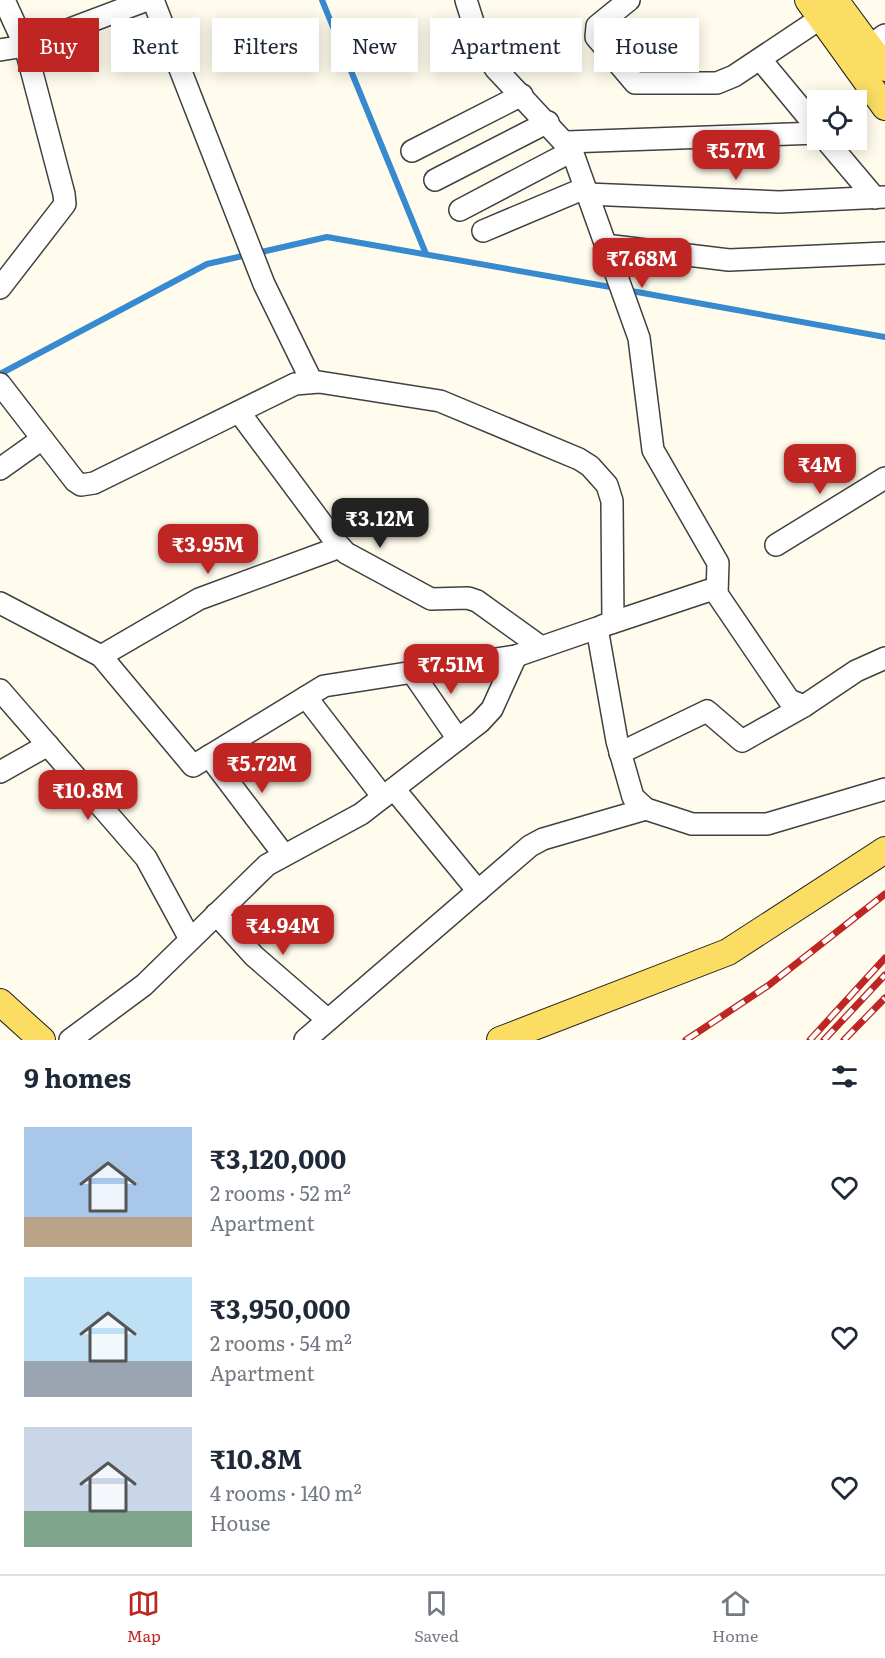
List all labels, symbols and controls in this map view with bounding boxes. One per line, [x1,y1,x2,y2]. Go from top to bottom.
chip: Buy [18,18,99,72]
chip: Rent [111,18,200,72]
chip: Filters [212,18,319,72]
chip: New [331,18,418,72]
chip: Apartment [430,18,582,72]
chip: House [594,18,699,72]
map controls [807,90,867,150]
button: locate [807,90,867,150]
pin: ₹5.7M [694,130,778,181]
text: ₹5.7M [707,134,765,164]
pin: ₹7.68M [593,238,691,289]
text: ₹7.68M [607,242,677,272]
pin: ₹4M [791,444,849,495]
text: ₹4M [798,448,842,478]
pin: ₹3.12M [331,498,429,549]
text: ₹3.12M [346,502,414,532]
pin: ₹3.95M [159,524,257,575]
text: ₹3.95M [172,528,244,558]
pin: ₹7.51M [402,644,500,695]
text: ₹7.51M [418,648,484,678]
pin: ₹5.72M [213,743,311,794]
text: ₹5.72M [227,747,297,777]
pin: ₹10.8M [39,770,137,821]
text: ₹10.8M [53,774,124,804]
pin: ₹4.94M [234,905,332,956]
text: ₹4.94M [246,909,320,939]
text: 9 homes [24,1057,131,1096]
icon: filters [828,1060,861,1093]
text: ₹3,120,000 [210,1138,346,1177]
icon: home [72,1151,144,1223]
icon: heart [828,1171,861,1204]
text: 2 rooms · 52 m² [210,1177,351,1207]
text: Apartment [210,1207,315,1237]
text: ₹3,950,000 [210,1288,350,1327]
icon: home [72,1301,144,1373]
icon: heart [828,1321,861,1354]
text: 2 rooms · 54 m² [210,1327,352,1357]
text: Apartment [210,1357,315,1387]
text: ₹10.8M [210,1438,302,1477]
icon: home [72,1451,144,1523]
icon: heart [828,1471,861,1504]
text: 4 rooms · 140 m² [210,1477,362,1507]
text: House [210,1507,270,1537]
tab: Map [127,1587,161,1647]
tab: Saved [414,1587,459,1647]
tab: Home [712,1587,758,1647]

